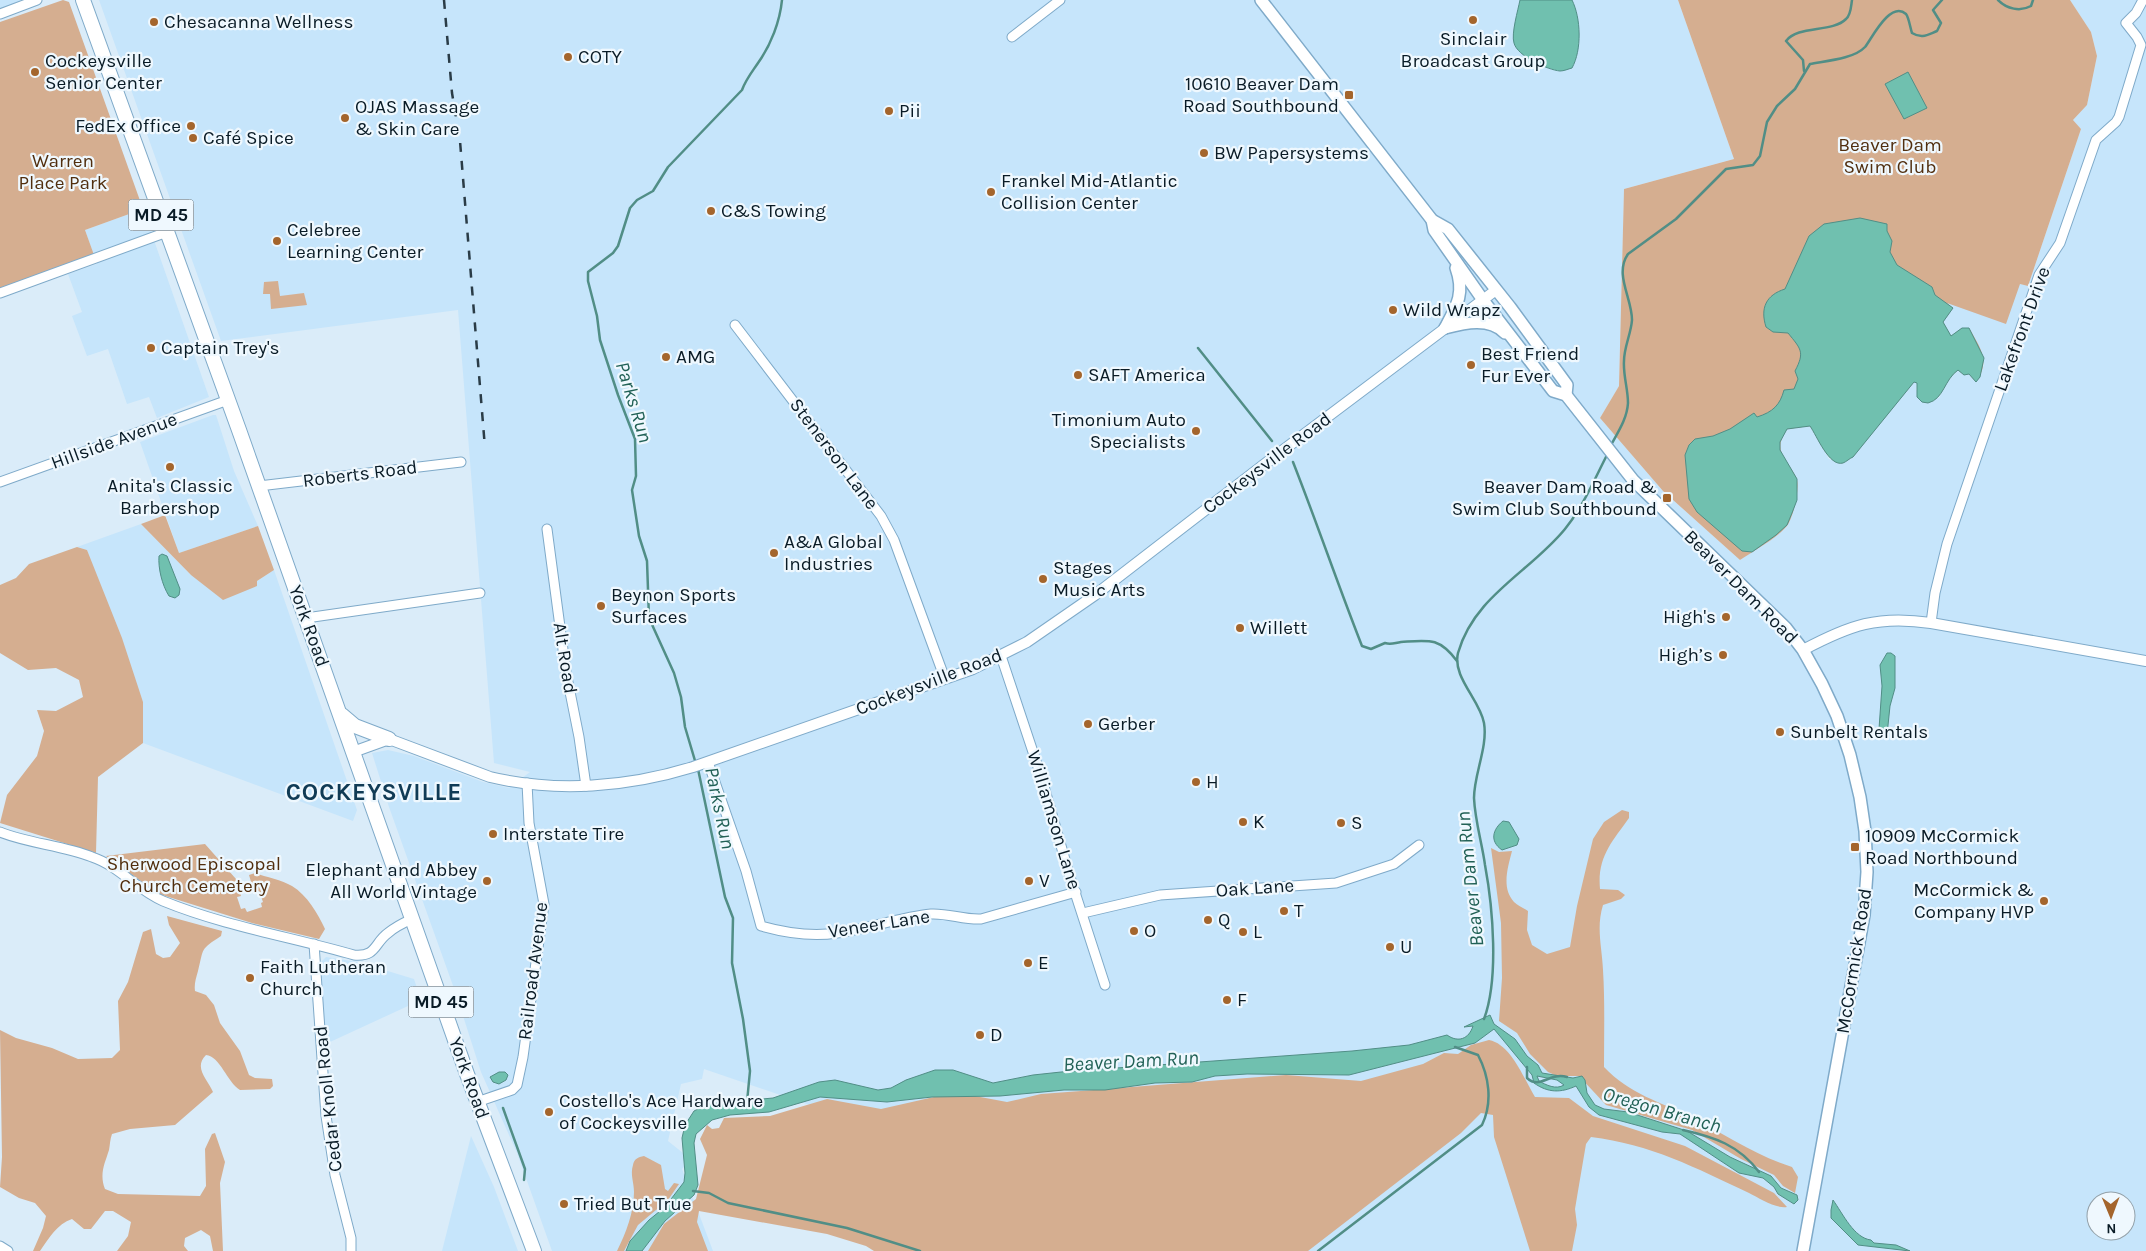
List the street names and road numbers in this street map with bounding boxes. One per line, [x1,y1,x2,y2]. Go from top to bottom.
road number: MD 45 [128,200,194,230]
street label: Lakefront Drive [1989,264,2055,394]
street label: Stenerson Lane [785,394,883,514]
street label: Hillside Avenue [48,408,180,474]
street label: Cockeysville Road [1198,408,1336,518]
street label: Roberts Road [301,456,419,492]
street label: Beaver Dam Road [1680,526,1802,648]
street label: York Road [284,582,334,670]
street label: Alt Road [549,621,581,695]
street label: Cockeysville Road [853,644,1005,720]
street label: Williamson Lane [1022,748,1086,892]
street label: Oak Lane [1215,874,1295,902]
street label: McCormick Road [1832,887,1876,1035]
street label: Railroad Avenue [514,901,552,1041]
street label: Veneer Lane [827,905,931,943]
road number: MD 45 [408,986,474,1018]
street label: Cedar Knoll Road [309,1025,347,1173]
street label: York Road [444,1034,494,1122]

